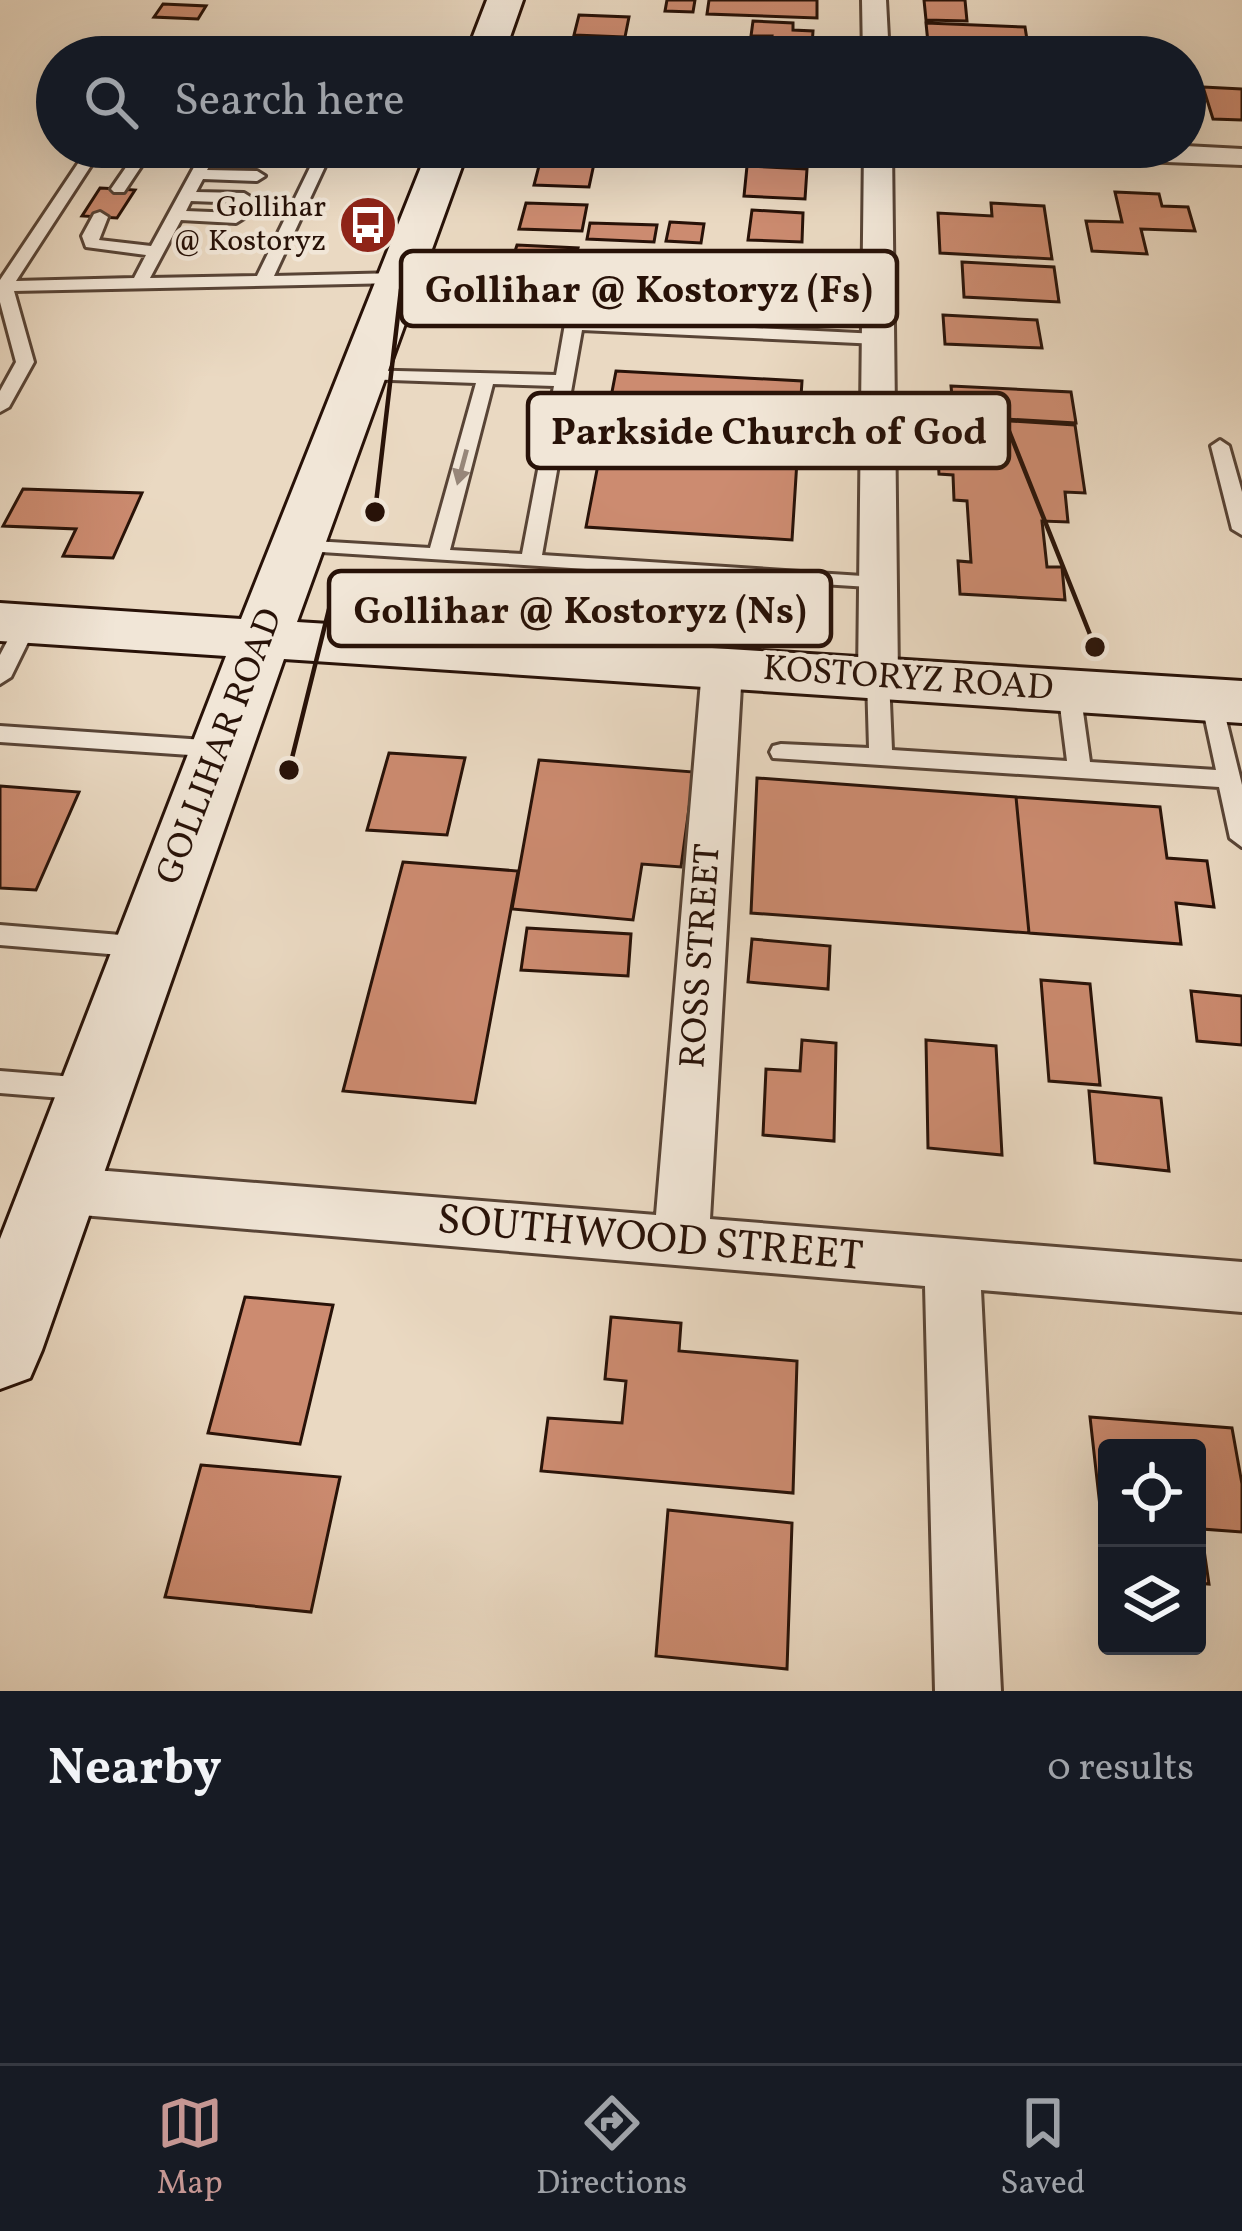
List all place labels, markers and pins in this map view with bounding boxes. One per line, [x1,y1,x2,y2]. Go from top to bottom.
place label: Gollihar @ Kostoryz [172,187,326,263]
bus stop icon: Gollihar @ Kostoryz [337,194,399,256]
callout: Gollihar @ Kostoryz (Fs) [401,251,897,326]
callout: Parkside Church of God [528,393,1009,468]
callout: Gollihar @ Kostoryz (Ns) [329,571,831,646]

